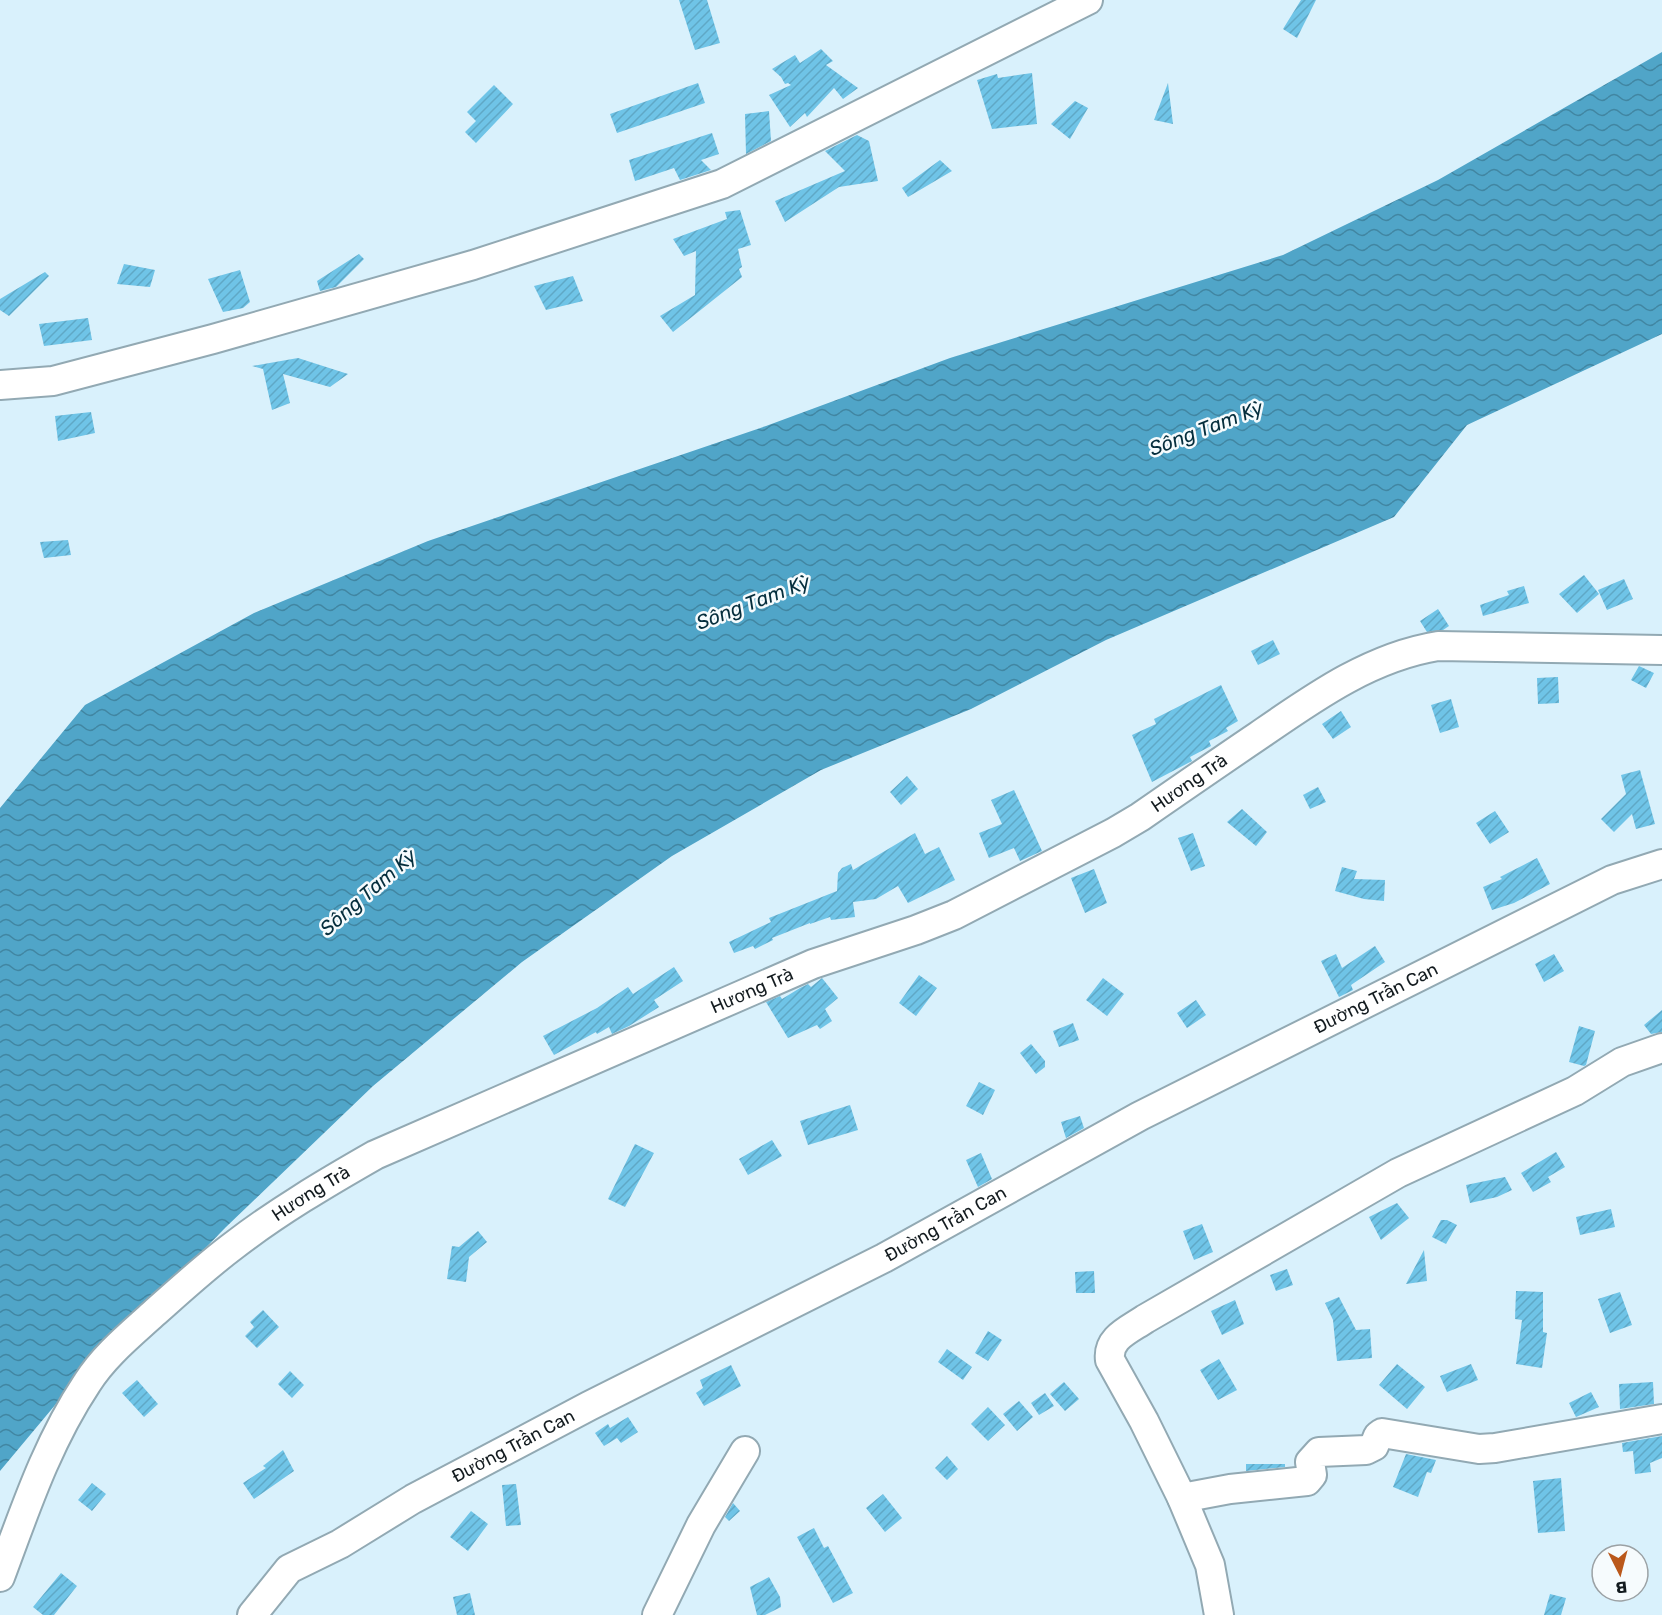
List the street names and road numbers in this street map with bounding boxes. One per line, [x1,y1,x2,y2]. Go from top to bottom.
street label: Hương Trà [1147,749,1232,817]
street label: Đường Trần Can [1310,958,1441,1038]
street label: Hương Trà [707,963,797,1018]
street label: Hương Trà [268,1161,354,1226]
street label: Đường Trần Can [881,1181,1010,1266]
street label: Đường Trần Can [448,1405,578,1487]

